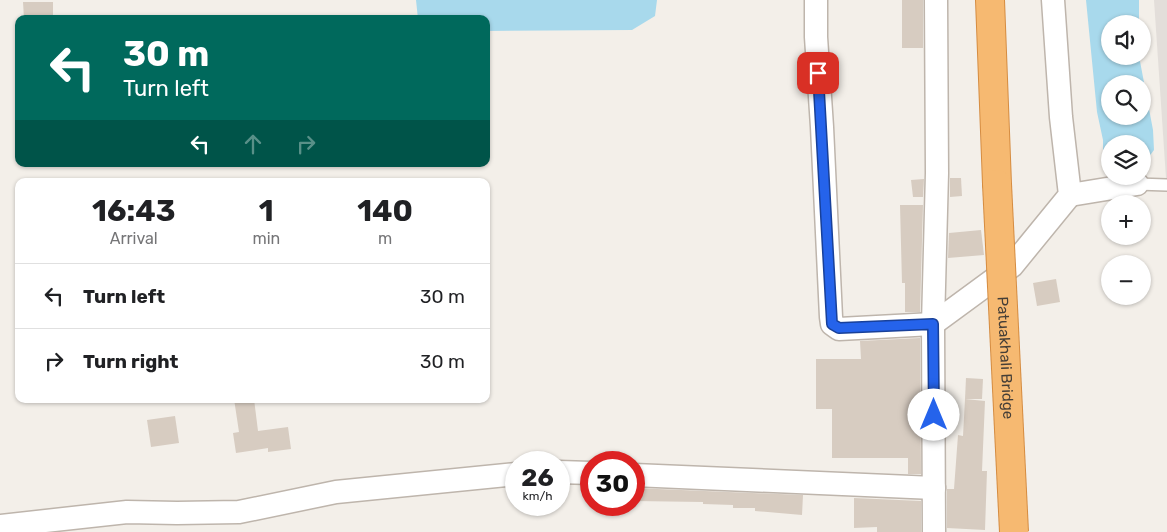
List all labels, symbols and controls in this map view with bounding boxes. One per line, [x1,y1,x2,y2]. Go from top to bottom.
map controls [1101,15,1151,305]
button: sound [1101,15,1151,65]
text: 30 m [123,33,209,75]
icon: left [40,35,105,100]
pin [797,52,839,94]
icon: arrive [804,59,832,87]
text: Turn left [123,75,209,102]
button: search [1101,75,1151,125]
icon: left [186,130,214,158]
icon: ahead [239,130,267,158]
icon: right [292,130,320,158]
button: layers [1101,135,1151,185]
text: 16:43 [92,193,175,229]
text: 1 [259,193,274,229]
text: 140 [357,193,413,229]
button: + [1101,195,1151,245]
text: Arrival [110,229,158,248]
text: min [252,229,280,248]
text: m [378,229,392,248]
button: − [1101,255,1151,305]
icon: left [40,282,68,310]
text: Turn left [83,285,165,308]
text: 30 m [420,285,465,308]
street label: Patuakhali Bridge [994,296,1017,420]
icon: right [40,347,68,375]
text: Turn right [83,350,178,373]
text: 30 m [420,350,465,373]
position arrow [907,388,959,440]
speed limit sign: 30 [580,451,645,516]
text: 26 [521,463,554,492]
text: km/h [523,489,552,503]

